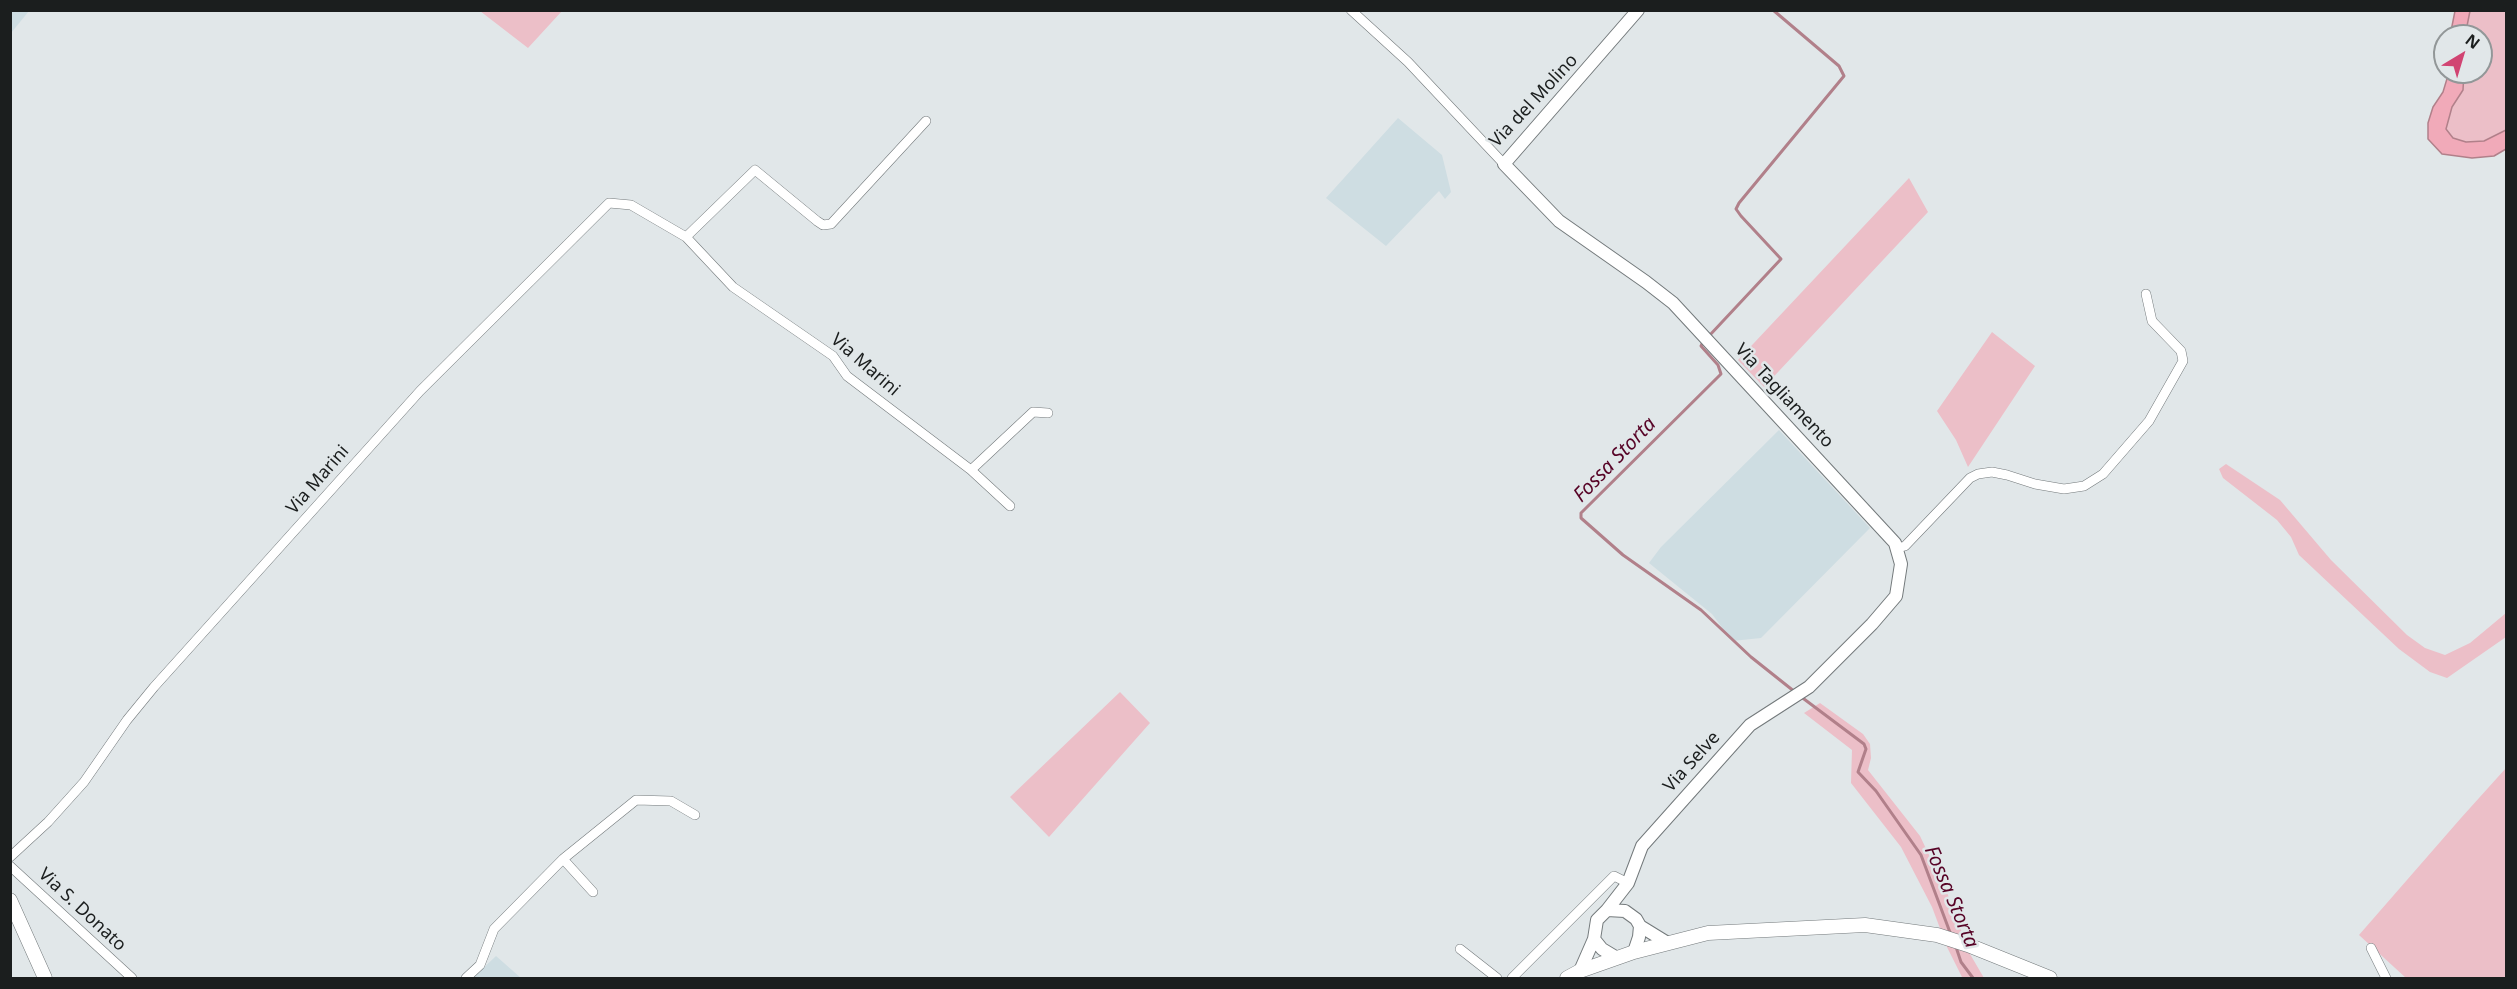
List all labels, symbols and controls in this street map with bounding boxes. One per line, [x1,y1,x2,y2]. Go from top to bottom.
north arrow [2433,24,2493,84]
text: N [2461,29,2485,54]
street label: Via del Molino [1485,50,1583,152]
street label: Via Marini [826,329,904,401]
street label: Via Tagliamento [1730,339,1838,453]
water label: Fossa Storta [1569,413,1661,507]
street label: Via Marini [282,441,354,519]
street label: Via Selve [1659,727,1725,797]
water label: Fossa Storta [1919,842,1983,952]
street label: Via S. Donato [34,864,130,956]

